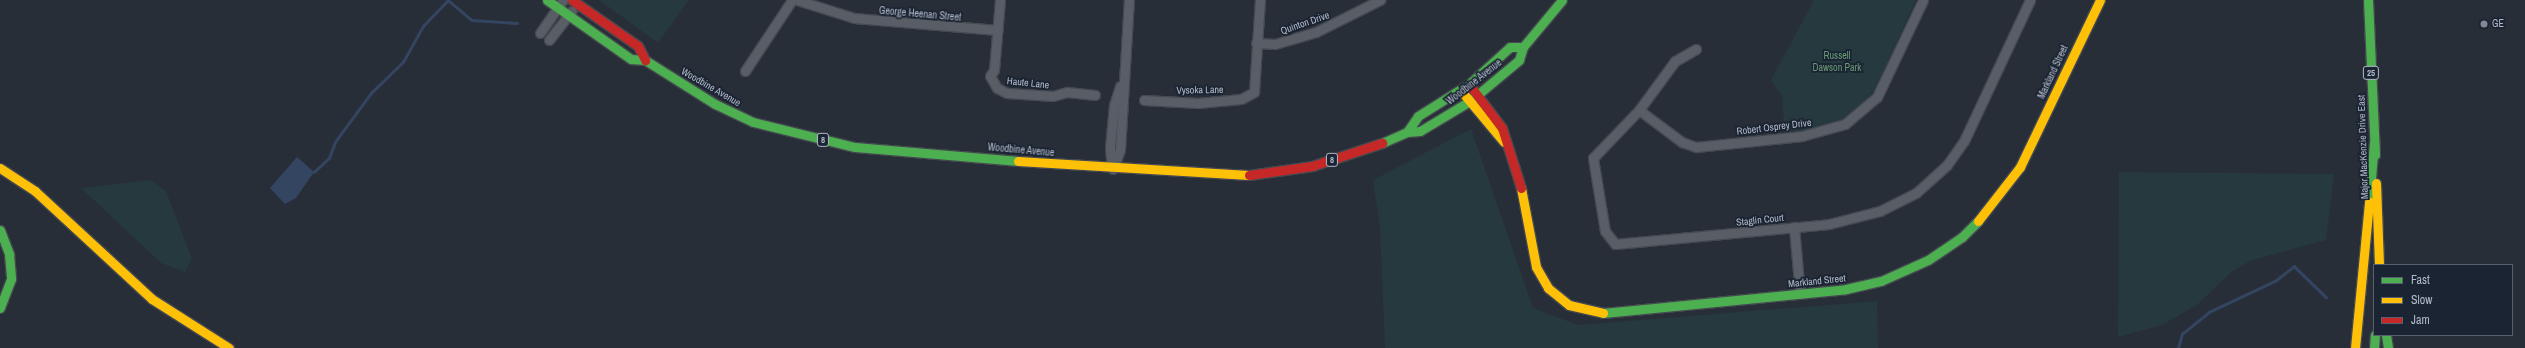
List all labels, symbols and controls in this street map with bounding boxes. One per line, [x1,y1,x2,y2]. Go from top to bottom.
street label: George Heenan Street [878,4,962,24]
street label: Quinton Drive [1279,9,1331,37]
place label: GE [2492,18,2504,30]
marker: GE [2479,19,2489,29]
street label: Markland Street [2035,43,2071,101]
park label: Russell Dawson Park [1813,49,1861,72]
street label: Woodbine Avenue [1444,57,1504,107]
street label: Woodbine Avenue [679,65,743,109]
road number: 25 [2362,66,2380,80]
street label: Haute Lane [1006,75,1050,91]
street label: Vysoka Lane [1176,84,1224,96]
street label: Major MacKenzie Drive East [2355,95,2371,199]
street label: Robert Osprey Drive [1736,116,1812,138]
road number: 8 [816,133,830,147]
street label: Woodbine Avenue [987,141,1055,159]
road number: 8 [1325,153,1339,167]
street label: Staglin Court [1736,212,1784,228]
legend [2373,264,2513,336]
street label: Markland Street [1788,272,1846,290]
text: Fast [2411,272,2430,288]
text: Slow [2411,292,2432,308]
text: Jam [2411,312,2430,328]

